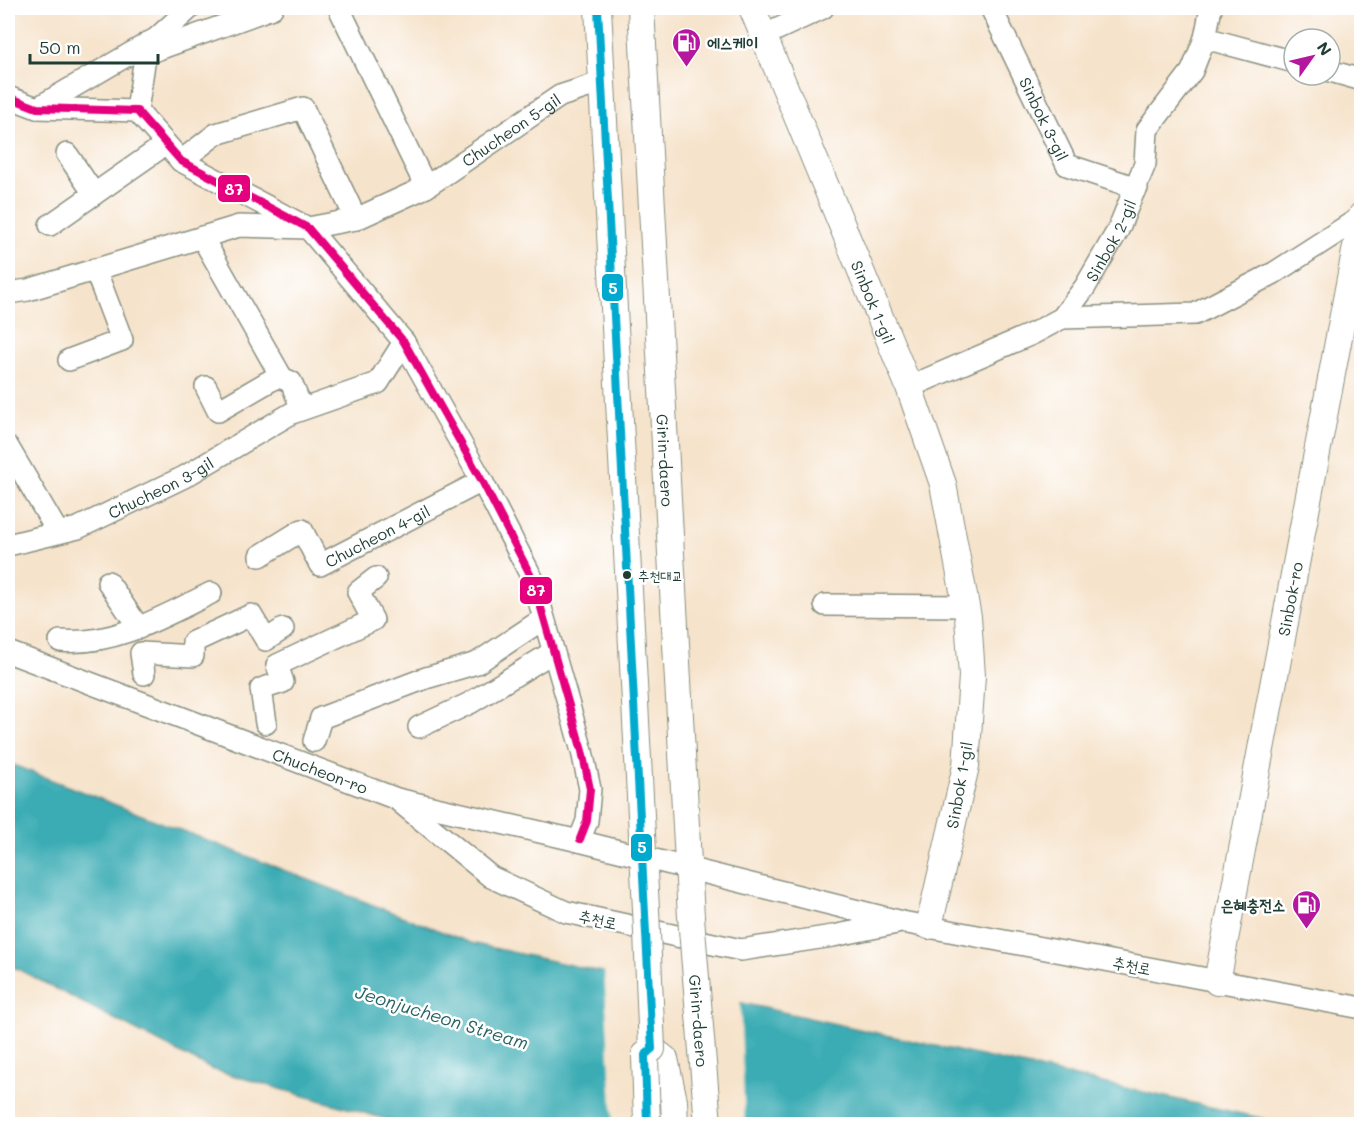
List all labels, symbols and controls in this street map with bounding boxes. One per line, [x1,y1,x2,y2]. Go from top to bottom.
fuel station icon: 에스케이 [670,26,702,68]
scale bar [30,27,158,65]
north arrow [1282,27,1342,87]
place label: 에스케이 [707,32,759,53]
text: 50 m [39,35,81,59]
text: N [1313,37,1337,59]
street label: Sinbok 3-gil [1015,73,1074,164]
street label: Chucheon 5-gil [457,88,564,171]
line badge: 87 [217,174,251,203]
text: 87 [225,178,243,199]
street label: Sinbok 2-gil [1080,196,1140,285]
street label: Sinbok 1-gil [847,257,900,347]
line badge: 5 [601,273,624,302]
text: 5 [608,277,618,298]
street label: Girin-daero [653,413,679,507]
street label: Chucheon 3-gil [104,452,217,523]
street label: Chucheon 4-gil [321,500,433,571]
street label: Sinbok-ro [1272,560,1307,638]
place label: 추천대교 [638,566,683,585]
marker: 추천대교 [621,569,633,581]
line badge: 87 [519,576,553,605]
text: 87 [527,579,545,600]
street label: Sinbok 1-gil [941,740,977,830]
street label: Chucheon-ro [270,743,371,798]
line badge: 5 [630,833,653,862]
text: 5 [637,836,647,857]
fuel station icon: 은혜충전소 [1290,888,1322,930]
place label: 은혜충전소 [1221,894,1285,915]
street label: 추천로 [577,905,619,933]
street label: 추천로 [1111,951,1153,979]
street label: Girin-daero [685,973,714,1068]
water label: Jeonjucheon Stream [353,979,531,1055]

